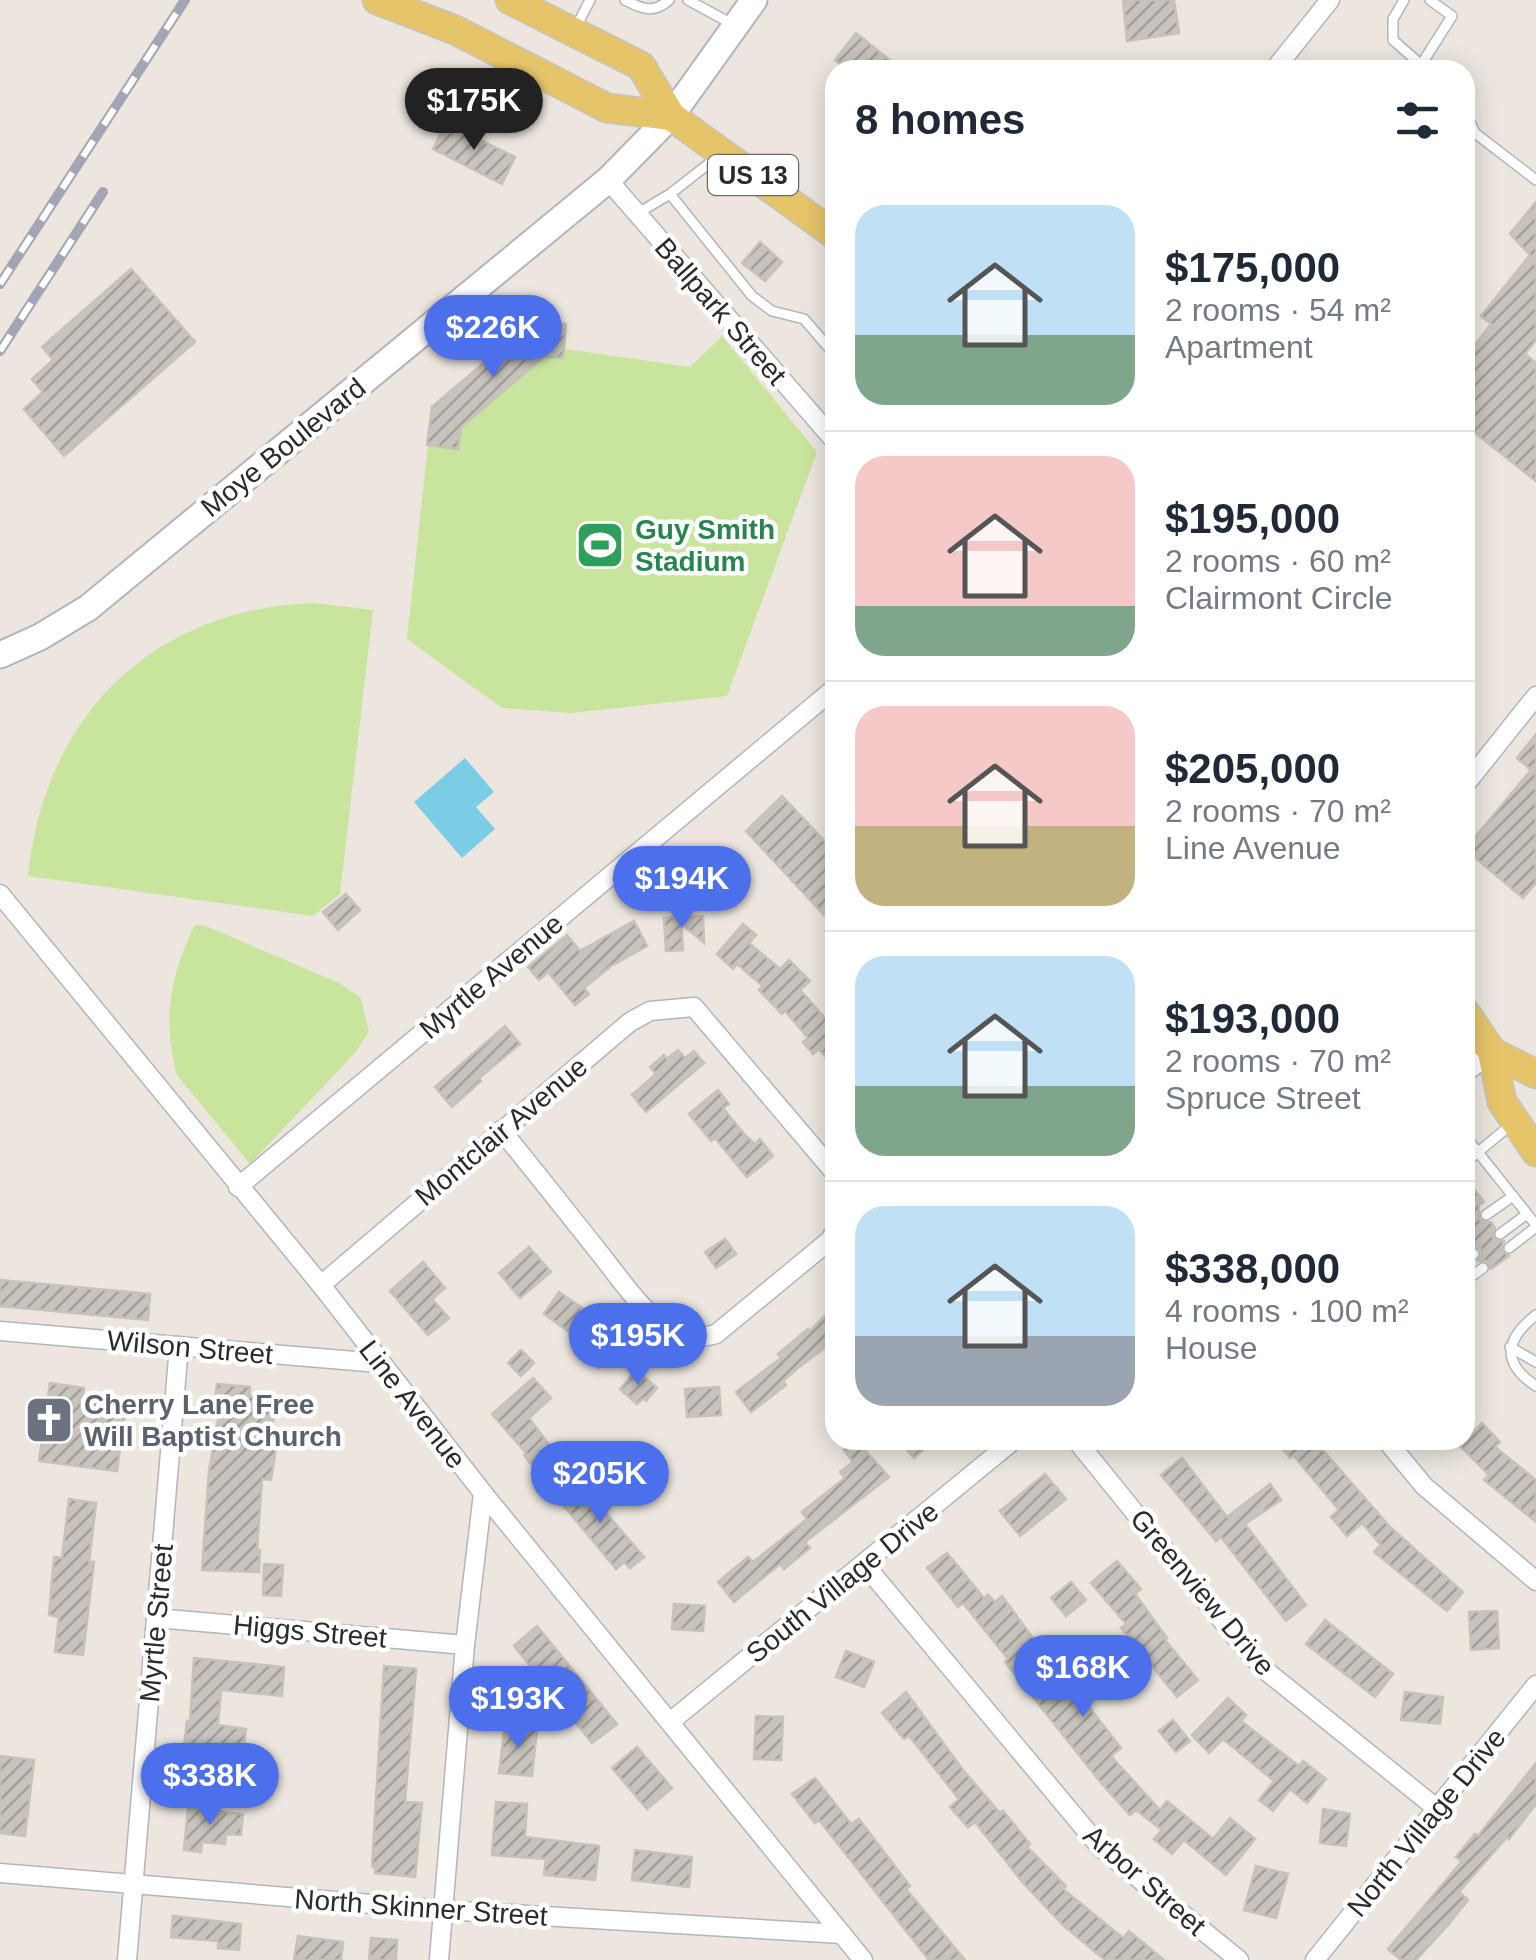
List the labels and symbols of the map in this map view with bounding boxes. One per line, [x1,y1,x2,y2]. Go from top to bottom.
pin: $175K [404,68,544,153]
road number: US 13 [708,155,798,195]
street label: Ballpark Street [649,232,793,391]
pin: $226K [423,295,563,380]
street label: Moye Boulevard [195,372,372,523]
place label: Guy Smith Stadium [635,514,775,577]
sports icon: Guy Smith Stadium [574,519,626,571]
pin: $194K [612,846,752,931]
street label: Myrtle Avenue [414,908,569,1045]
street label: Montclair Avenue [409,1051,593,1212]
pin: $195K [568,1303,708,1388]
street label: Wilson Street [106,1325,274,1370]
street label: Line Avenue [353,1334,472,1474]
place label: Cherry Lane Free Will Baptist Church [84,1389,342,1452]
church icon: Cherry Lane Free Will Baptist Church [23,1394,75,1446]
pin: $205K [530,1441,670,1526]
street label: South Village Drive [740,1496,944,1669]
street label: Greenview Drive [1124,1503,1281,1682]
street label: Myrtle Street [134,1542,179,1703]
street label: Higgs Street [232,1609,388,1654]
pin: $168K [1013,1635,1153,1720]
pin: $193K [448,1666,588,1751]
street label: North Village Drive [1341,1722,1512,1923]
pin: $338K [140,1743,280,1828]
street label: Arbor Street [1078,1819,1212,1942]
street label: North Skinner Street [293,1883,549,1932]

